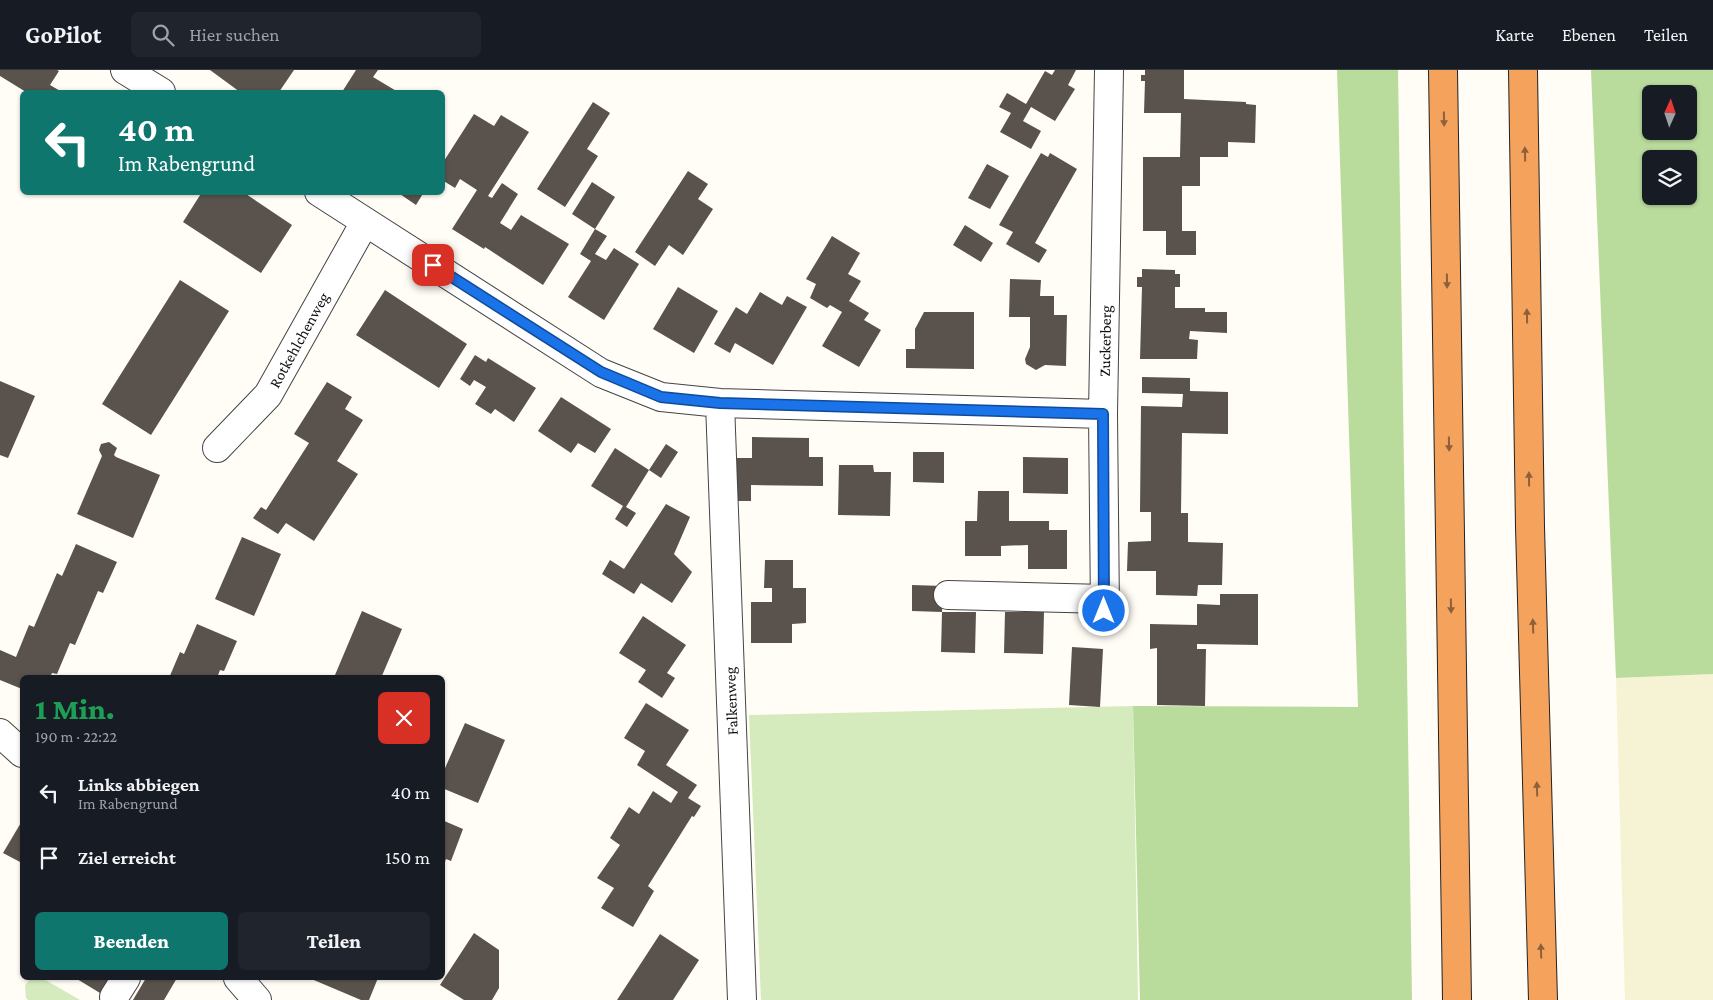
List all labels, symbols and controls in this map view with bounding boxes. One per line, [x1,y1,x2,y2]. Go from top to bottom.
search box [131,12,481,57]
text: GoPilot [25,21,101,48]
icon: search [149,21,177,49]
text: Hier suchen [189,24,280,45]
text: Karte [1495,25,1534,45]
text: Ebenen [1562,25,1616,45]
text: Teilen [1644,25,1688,45]
north arrow [1642,85,1698,140]
map controls [1642,85,1697,205]
icon: left [35,110,100,175]
text: 40 m [118,110,195,149]
one-way arrow [1440,111,1448,127]
one-way arrow [1520,145,1528,161]
button: layers [1642,150,1697,205]
text: Im Rabengrund [118,151,255,176]
pin [412,244,454,286]
icon: arrive [419,251,447,279]
one-way arrow [1443,273,1451,289]
street label: Rotkehlchenweg [266,289,333,391]
street label: Zuckerberg [1096,305,1115,377]
one-way arrow [1523,308,1531,324]
one-way arrow [1445,436,1453,452]
one-way arrow [1525,470,1533,486]
position arrow [1077,584,1129,636]
one-way arrow [1447,598,1455,614]
one-way arrow [1528,618,1536,634]
street label: Falkenweg [721,666,742,736]
text: 1 Min. [35,692,115,725]
button: close [378,692,430,744]
text: 190 m · 22:22 [35,728,117,745]
text: Links abbiegen [78,774,200,795]
icon: left [35,779,63,807]
one-way arrow [1533,781,1541,797]
text: 40 m [391,782,430,803]
text: Im Rabengrund [78,795,178,812]
icon: arrive [35,844,63,872]
text: Ziel erreicht [78,847,176,868]
text: 150 m [385,847,430,868]
button: Beenden [35,912,228,970]
button: Teilen [238,912,430,970]
one-way arrow [1537,943,1545,959]

